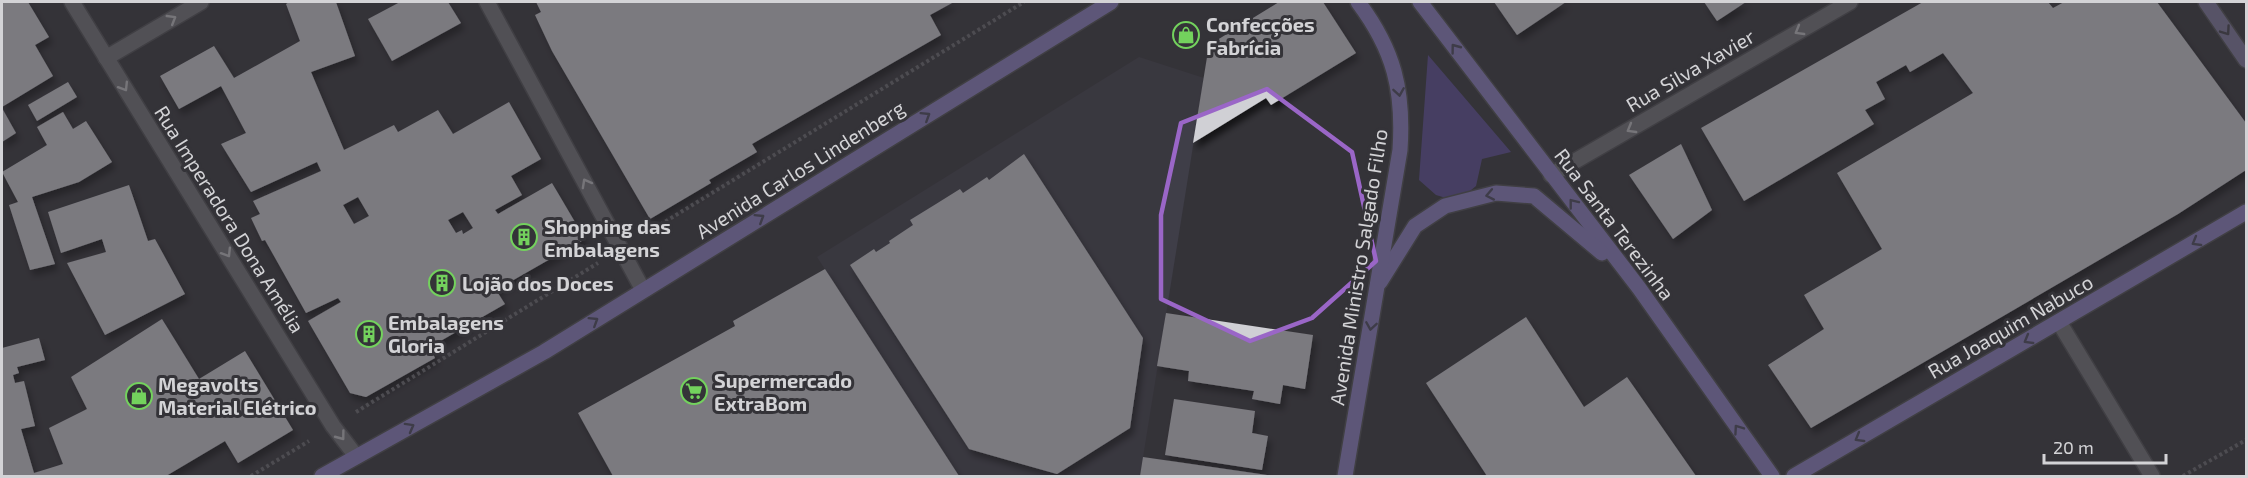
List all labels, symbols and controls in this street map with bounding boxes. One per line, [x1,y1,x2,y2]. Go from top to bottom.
place label: Confecções Fabrícia [1206,12,1315,59]
one-way arrow [166,15,176,26]
shop icon: Confecções Fabrícia [1171,20,1201,50]
street label: Rua Silva Xavier [1622,24,1758,116]
one-way arrow [1795,24,1805,35]
one-way arrow [2219,24,2230,35]
one-way arrow [1452,44,1463,55]
one-way arrow [117,80,128,91]
one-way arrow [1392,87,1404,96]
street label: Avenida Carlos Lindenberg [691,95,909,243]
street label: Rua Imperadora Dona Amélia [150,101,310,337]
one-way arrow [919,112,930,123]
one-way arrow [1627,122,1637,133]
street label: Avenida Ministro Salgado Filho [1324,127,1392,407]
street label: Rua Santa Terezinha [1550,143,1680,305]
one-way arrow [582,178,593,189]
one-way arrow [1485,188,1495,201]
one-way arrow [1570,199,1581,210]
place label: Shopping das Embalagens [544,214,671,261]
one-way arrow [754,214,764,226]
building icon: Shopping das Embalagens [509,222,539,252]
one-way arrow [2192,235,2202,246]
one-way arrow [219,247,231,257]
building icon: Lojão dos Doces [427,268,457,298]
street label: Rua Joaquim Nabuco [1923,269,2097,383]
place label: Lojão dos Doces [462,271,614,295]
place label: Embalagens Gloria [388,310,504,357]
one-way arrow [588,316,598,328]
building icon: Embalagens Gloria [354,319,384,349]
one-way arrow [1365,321,1377,331]
one-way arrow [2024,333,2034,345]
place label: Supermercado ExtraBom [714,368,852,415]
place label: Megavolts Material Elétrico [158,372,317,419]
supermarket icon: Supermercado ExtraBom [679,376,709,406]
shop icon: Megavolts Material Elétrico [124,381,154,411]
one-way arrow [403,423,414,434]
one-way arrow [1734,424,1745,435]
scale bar [2044,427,2166,465]
one-way arrow [334,430,345,441]
one-way arrow [1855,431,1865,443]
text: 20 m [2053,436,2094,458]

